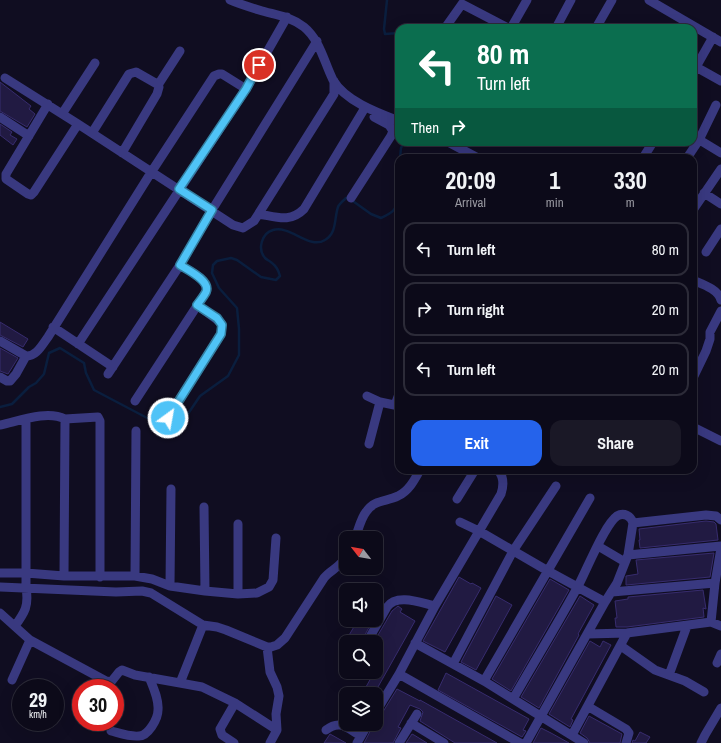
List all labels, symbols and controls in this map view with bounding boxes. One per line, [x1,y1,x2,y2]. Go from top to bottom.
text: 80 m [477,35,529,73]
icon: left [411,40,463,92]
pin [242,48,276,82]
icon: arrive [248,54,270,76]
text: Turn left [477,71,530,96]
icon: right [447,116,469,138]
text: Then [411,117,439,138]
text: 20:09 [445,164,496,196]
text: 1 [549,164,560,196]
text: 330 [614,164,647,196]
text: Arrival [455,194,486,211]
text: min [546,194,564,211]
text: m [626,194,635,211]
icon: left [413,238,435,260]
text: Turn left [447,239,495,260]
text: 80 m [652,239,679,260]
icon: right [413,298,435,320]
text: Turn right [447,299,504,320]
text: 20 m [652,299,679,320]
icon: left [413,358,435,380]
text: Turn left [447,359,495,380]
text: 20 m [652,359,679,380]
position arrow [147,397,189,439]
button: Exit [411,420,542,466]
button: Share [550,420,681,466]
north arrow [339,531,383,575]
map controls [339,531,383,731]
button: sound [339,583,383,627]
button: search [339,635,383,679]
speed limit sign: 30 [72,679,124,731]
text: 29 [29,686,47,713]
button: layers [339,687,383,731]
text: km/h [29,708,47,721]

